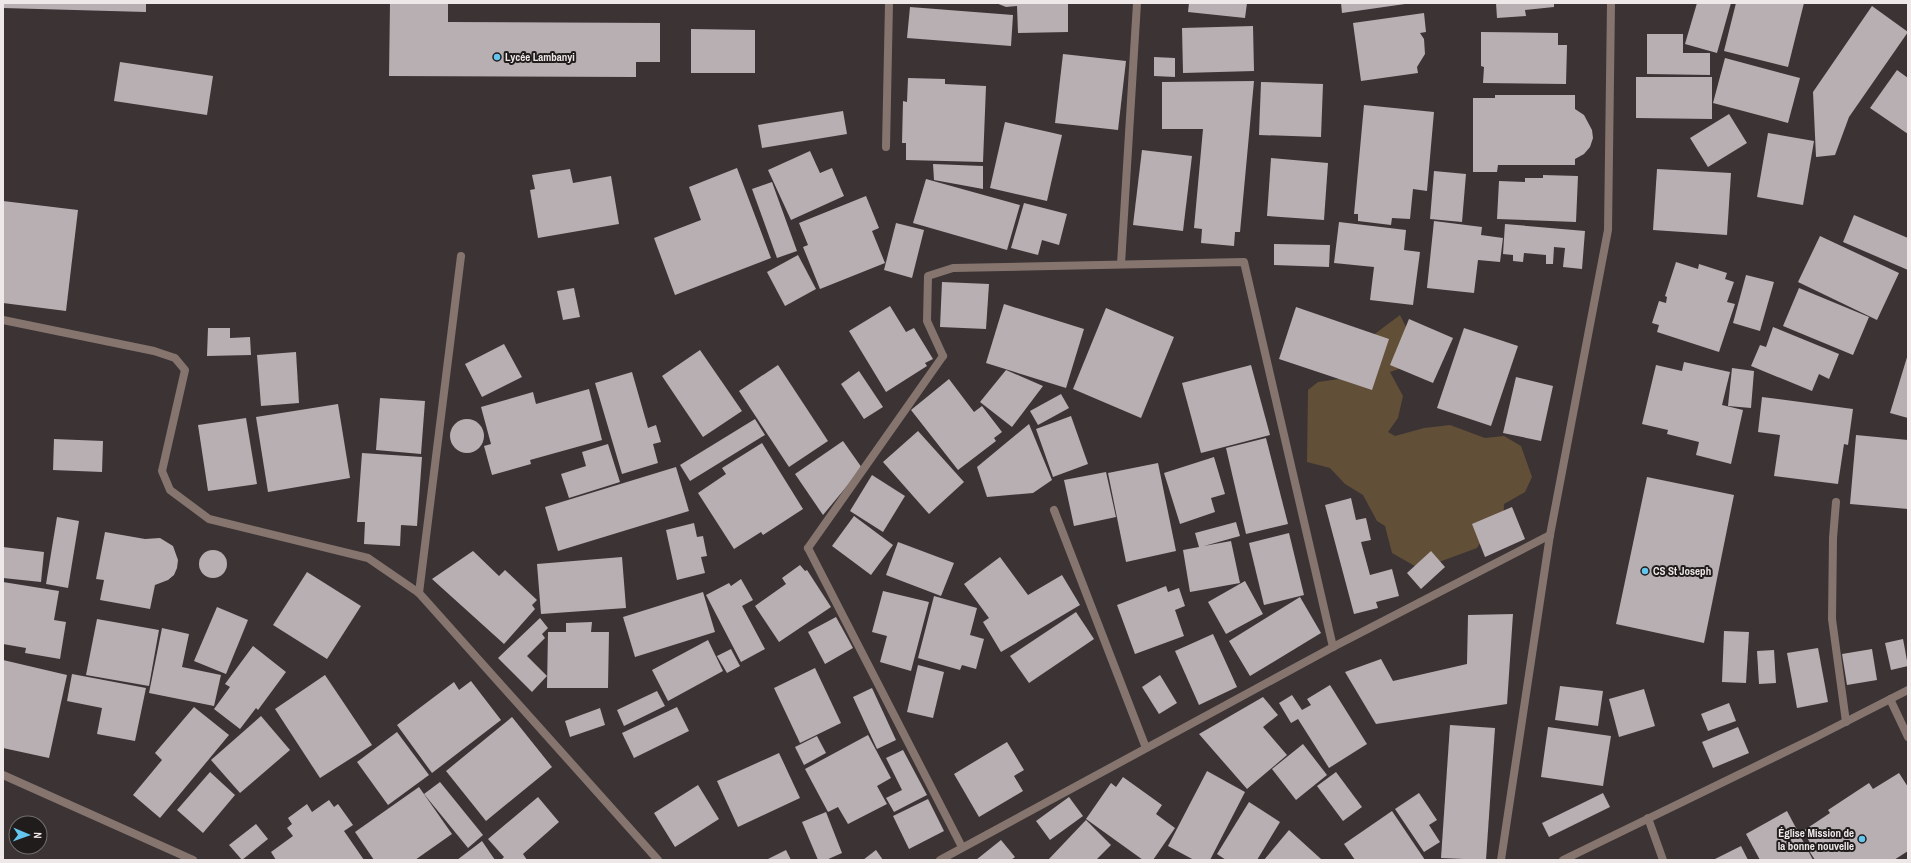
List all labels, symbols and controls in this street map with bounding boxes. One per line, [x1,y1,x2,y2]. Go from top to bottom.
place label: Lycée Lambanyi [505,50,575,64]
marker: Lycée Lambanyi [492,52,502,62]
place label: CS St Joseph [1653,564,1711,578]
marker: CS St Joseph [1640,566,1650,576]
north arrow [8,815,48,855]
place label: Église Mission de la bonne nouvelle [1778,826,1854,853]
text: N [31,832,45,839]
marker: Église Mission de la bonne nouvelle [1857,834,1867,844]

